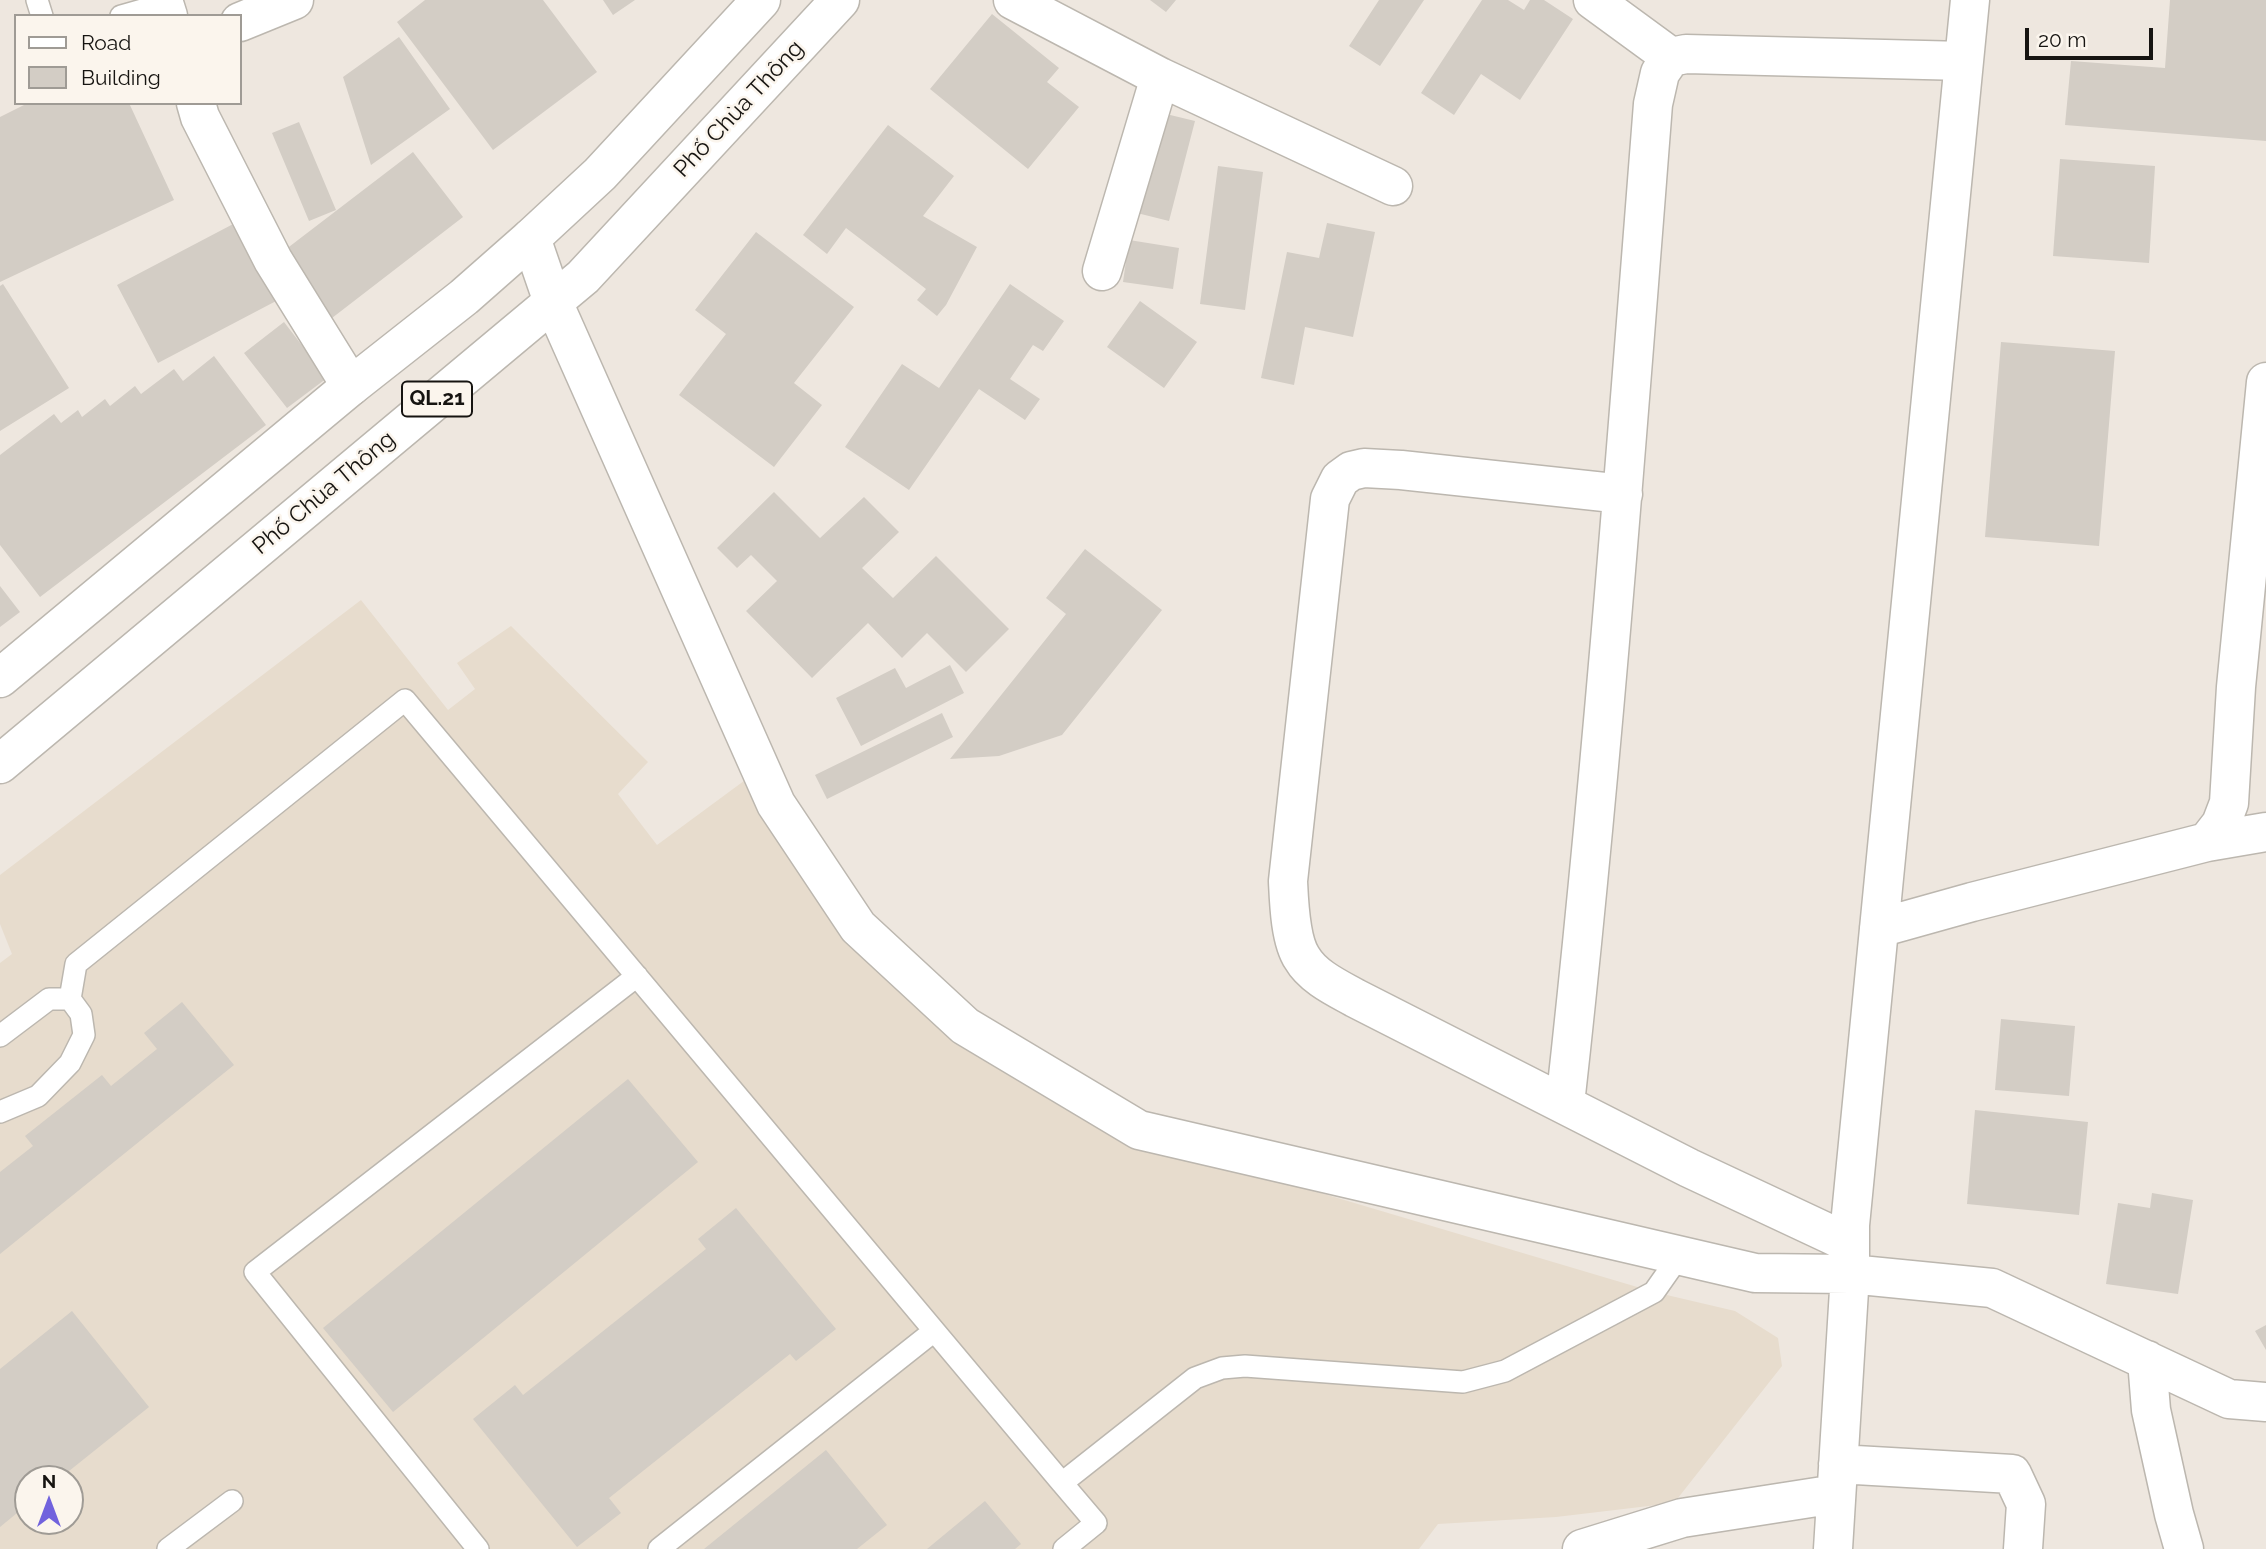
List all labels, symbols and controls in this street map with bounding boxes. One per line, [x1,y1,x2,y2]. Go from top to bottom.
legend [14,14,242,105]
scale bar [2028,14,2156,58]
text: 20 m [2038,27,2086,52]
text: Road [81,30,131,55]
street label: Phố Chùa Thông [668,35,810,183]
text: Building [81,65,161,90]
road number: QL.21 [402,382,472,416]
street label: Phố Chùa Thông [247,425,401,561]
north arrow [14,1465,84,1535]
text: N [42,1470,56,1492]

